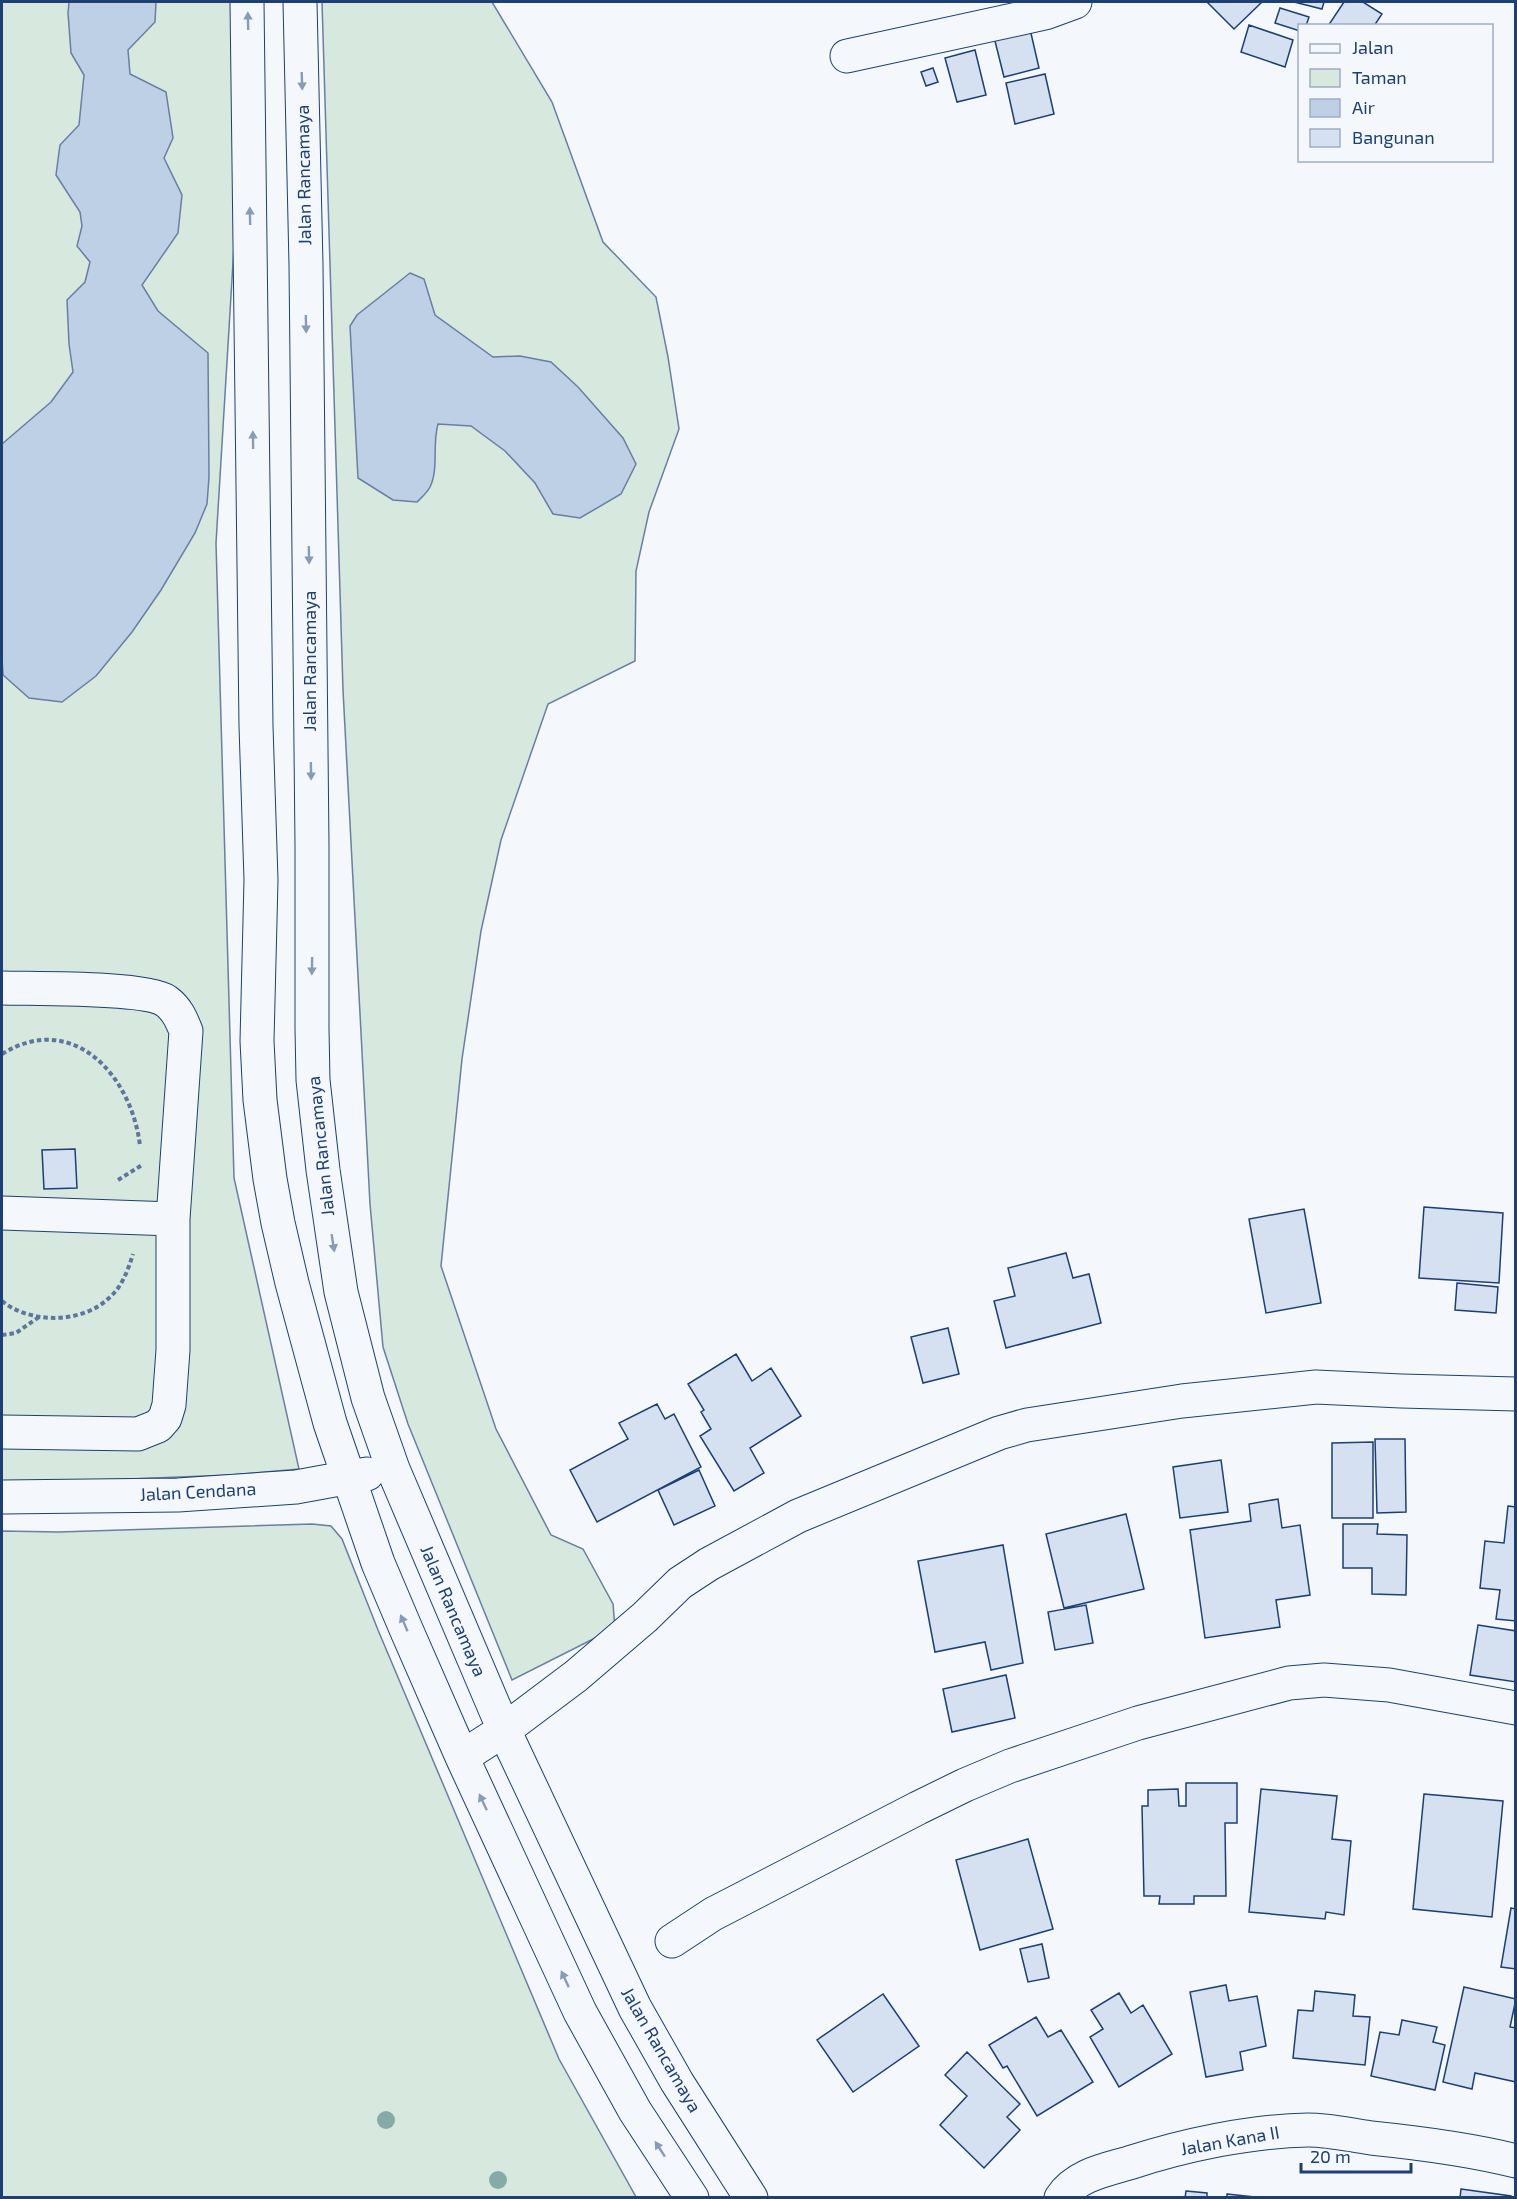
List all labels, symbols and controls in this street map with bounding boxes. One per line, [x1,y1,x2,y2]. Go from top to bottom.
one-way arrow [243,11,253,30]
legend [1298,24,1493,162]
text: Jalan [1352,36,1394,58]
text: Taman [1352,66,1407,88]
one-way arrow [297,71,307,90]
text: Air [1352,96,1375,118]
street label: Jalan Rancamaya [291,104,315,246]
text: Bangunan [1352,126,1435,148]
one-way arrow [245,206,255,225]
one-way arrow [301,314,311,333]
one-way arrow [248,431,258,450]
one-way arrow [304,545,314,564]
street label: Jalan Rancamaya [298,591,320,731]
one-way arrow [306,761,315,780]
one-way arrow [307,956,317,975]
street label: Jalan Rancamaya [302,1075,338,1217]
one-way arrow [328,1234,337,1253]
street label: Jalan Cendana [139,1477,257,1505]
street label: Jalan Rancamaya [416,1541,492,1680]
one-way arrow [399,1614,409,1632]
one-way arrow [478,1793,487,1810]
one-way arrow [560,1970,569,1987]
street label: Jalan Rancamaya [617,1983,707,2116]
street label: Jalan Kana II [1179,2120,1281,2160]
scale bar [1301,2136,1410,2174]
one-way arrow [654,2140,665,2157]
text: 20 m [1310,2145,1351,2167]

